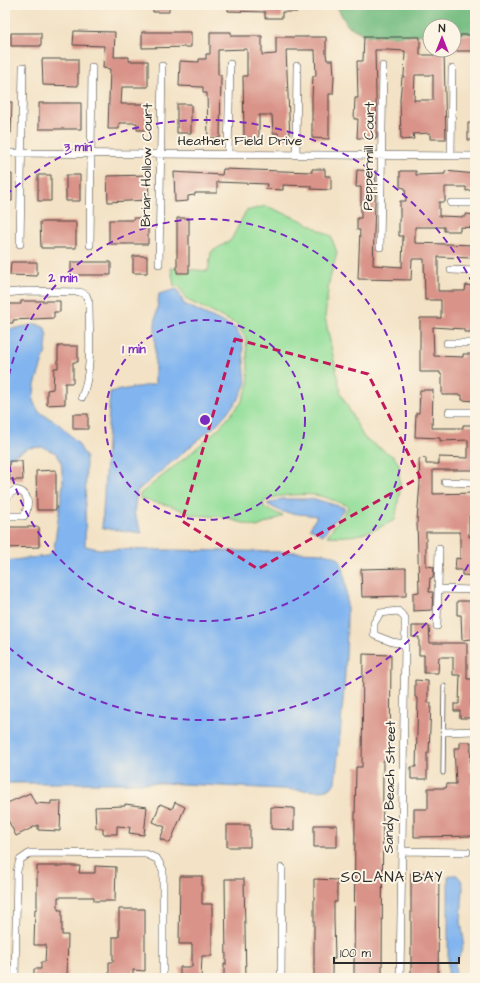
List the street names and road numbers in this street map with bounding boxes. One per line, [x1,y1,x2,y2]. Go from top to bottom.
street label: Peppermill Court [358,101,380,211]
street label: Briar Hollow Court [136,102,158,227]
street label: Heather Field Drive [178,131,303,151]
street label: Sandy Beach Street [379,720,401,854]

